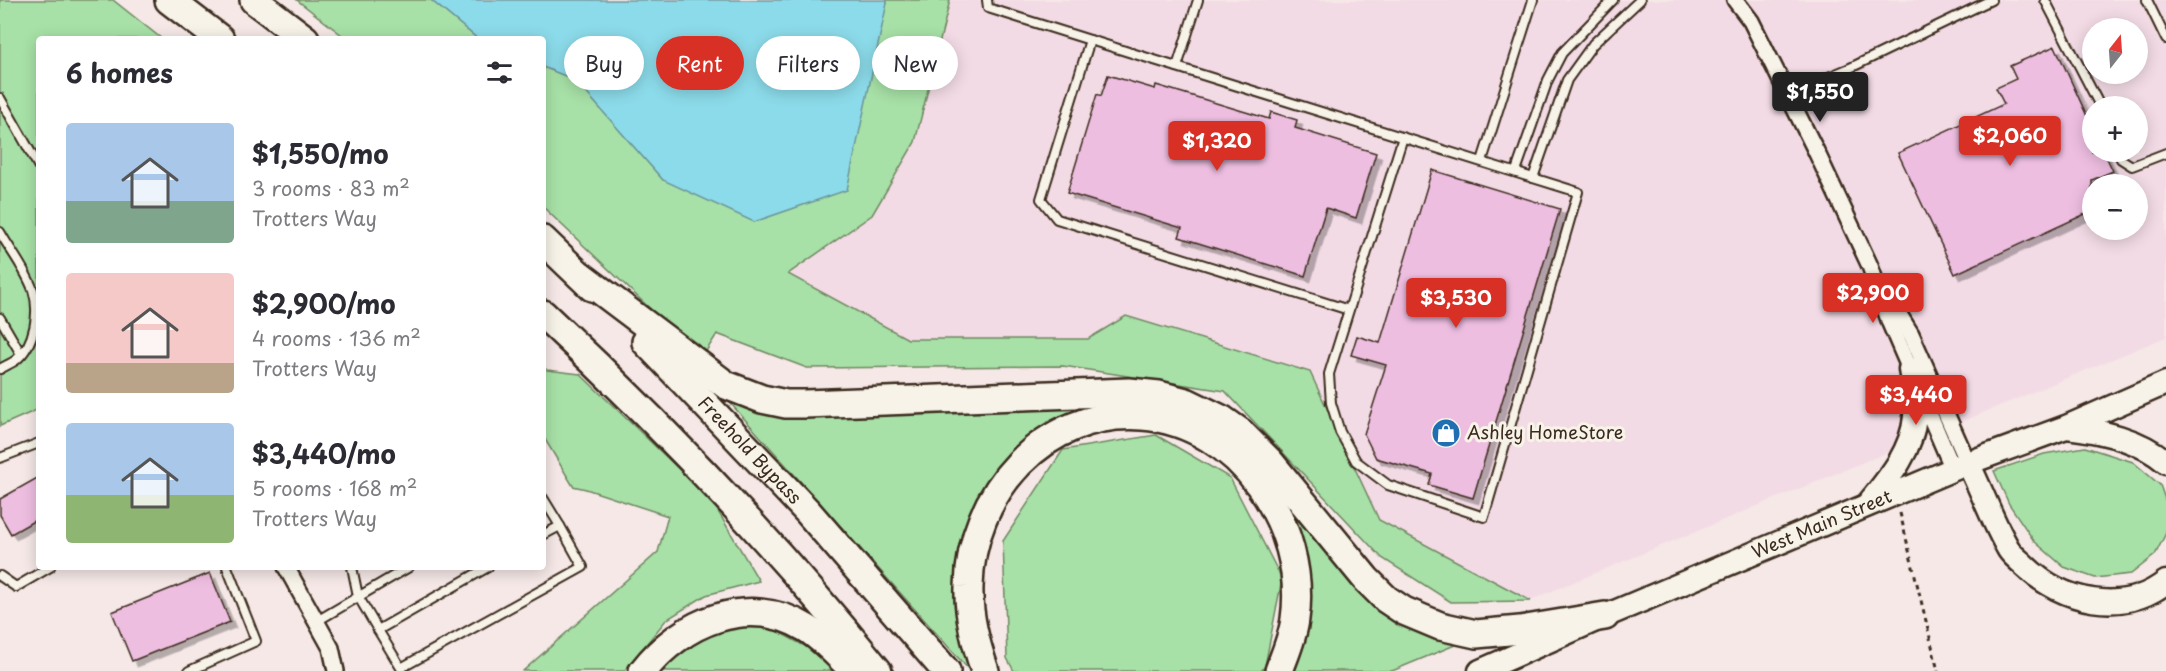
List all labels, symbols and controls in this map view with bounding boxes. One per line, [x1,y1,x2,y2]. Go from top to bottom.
north arrow [2082,18,2148,84]
map controls [2082,18,2148,240]
chip: Buy [564,36,644,90]
chip: Rent [656,36,744,90]
chip: Filters [756,36,860,90]
chip: New [872,36,958,90]
text: 6 homes [66,53,173,92]
icon: filters [483,56,516,89]
pin: $1,550 [1771,72,1869,123]
text: $1,550 [1786,76,1854,106]
button: + [2082,96,2148,162]
pin: $2,060 [1961,116,2059,167]
text: $2,060 [1973,120,2047,150]
pin: $1,320 [1168,121,1266,172]
text: $1,320 [1182,125,1252,155]
text: $1,550/mo [252,134,389,173]
icon: home [114,147,186,219]
text: 3 rooms · 83 m² [252,173,410,203]
button: − [2082,174,2148,240]
text: Trotters Way [252,203,377,233]
pin: $2,900 [1824,273,1922,324]
text: $2,900 [1837,277,1909,307]
pin: $3,530 [1407,278,1505,329]
text: $3,530 [1420,282,1492,312]
text: $2,900/mo [252,284,396,323]
icon: home [114,297,186,369]
text: 4 rooms · 136 m² [252,323,421,353]
text: Trotters Way [252,353,377,383]
pin: $3,440 [1867,375,1965,426]
text: $3,440 [1879,379,1953,409]
street label: Freehold Bypass [692,390,809,510]
shop icon: Ashley HomeStore [1430,417,1462,449]
place label: Ashley HomeStore [1467,418,1623,445]
text: $3,440/mo [252,434,396,473]
icon: home [114,447,186,519]
text: 5 rooms · 168 m² [252,473,417,503]
street label: West Main Street [1747,482,1896,565]
text: Trotters Way [252,503,377,533]

